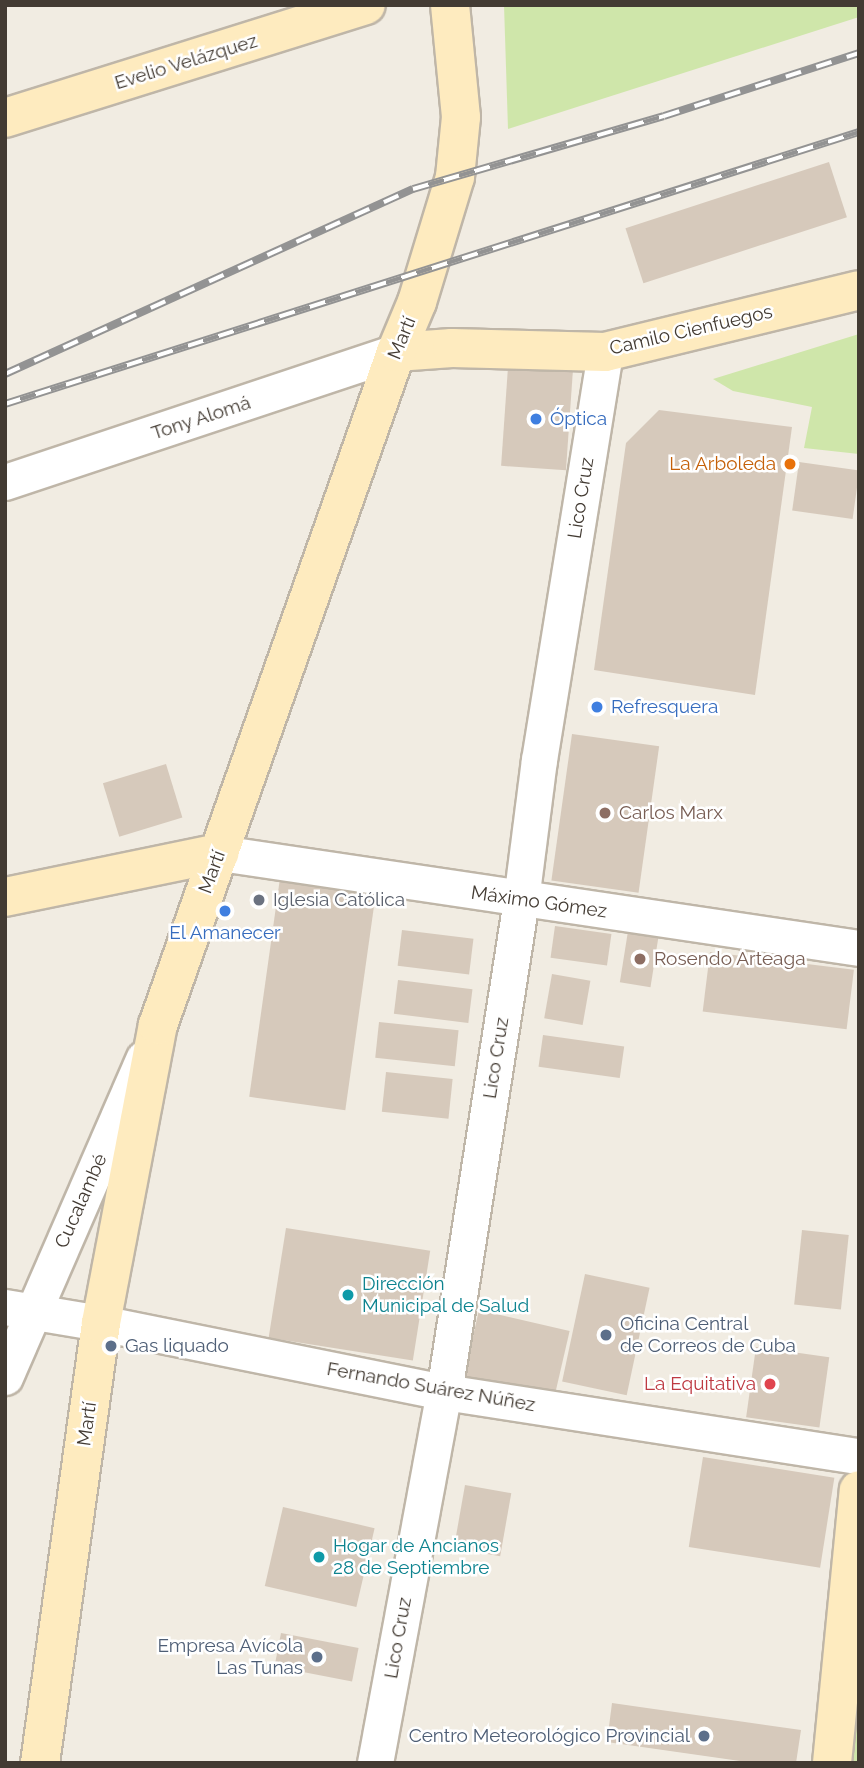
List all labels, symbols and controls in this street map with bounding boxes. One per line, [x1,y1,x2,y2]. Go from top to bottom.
street label: Evelio Velázquez [112,29,260,95]
street label: Camilo Cienfuegos [607,300,775,360]
street label: Martí [383,313,421,363]
street label: Tony Alomá [148,391,254,445]
place label: Óptica [550,408,607,430]
marker: Óptica [528,411,544,427]
place label: La Arboleda [669,453,776,475]
street label: Lico Cruz [563,456,599,540]
marker: La Arboleda [782,456,798,472]
place label: Refresquera [611,696,718,718]
marker: Refresquera [589,699,605,715]
place label: Carlos Marx [619,802,723,824]
marker: Carlos Marx [597,805,613,821]
street label: Martí [194,847,230,897]
street label: Máximo Gómez [470,881,608,923]
place label: Iglesia Católica [273,889,405,911]
marker: Iglesia Católica [251,892,267,908]
marker: El Amanecer [217,903,233,919]
place label: El Amanecer [169,922,281,944]
place label: Rosendo Arteaga [654,948,806,970]
marker: Rosendo Arteaga [632,951,648,967]
street label: Lico Cruz [478,1016,514,1100]
street label: Cucalambé [50,1150,112,1252]
place label: Dirección Municipal de Salud [362,1273,530,1317]
marker: Dirección Municipal de Salud [340,1287,356,1303]
place label: Oficina Central de Correos de Cuba [620,1313,796,1357]
marker: Oficina Central de Correos de Cuba [598,1327,614,1343]
place label: Gas liquado [125,1335,229,1357]
marker: Gas liquado [103,1338,119,1354]
street label: Fernando Suárez Núñez [325,1357,537,1417]
place label: La Equitativa [644,1373,756,1395]
marker: La Equitativa [762,1376,778,1392]
street label: Martí [73,1401,101,1447]
place label: Hogar de Ancianos 28 de Septiembre [333,1535,500,1579]
marker: Hogar de Ancianos 28 de Septiembre [311,1549,327,1565]
street label: Lico Cruz [380,1596,416,1680]
place label: Empresa Avícola Las Tunas [157,1635,303,1679]
marker: Empresa Avícola Las Tunas [309,1649,325,1665]
place label: Centro Meteorológico Provincial [409,1725,690,1747]
marker: Centro Meteorológico Provincial [696,1728,712,1744]

